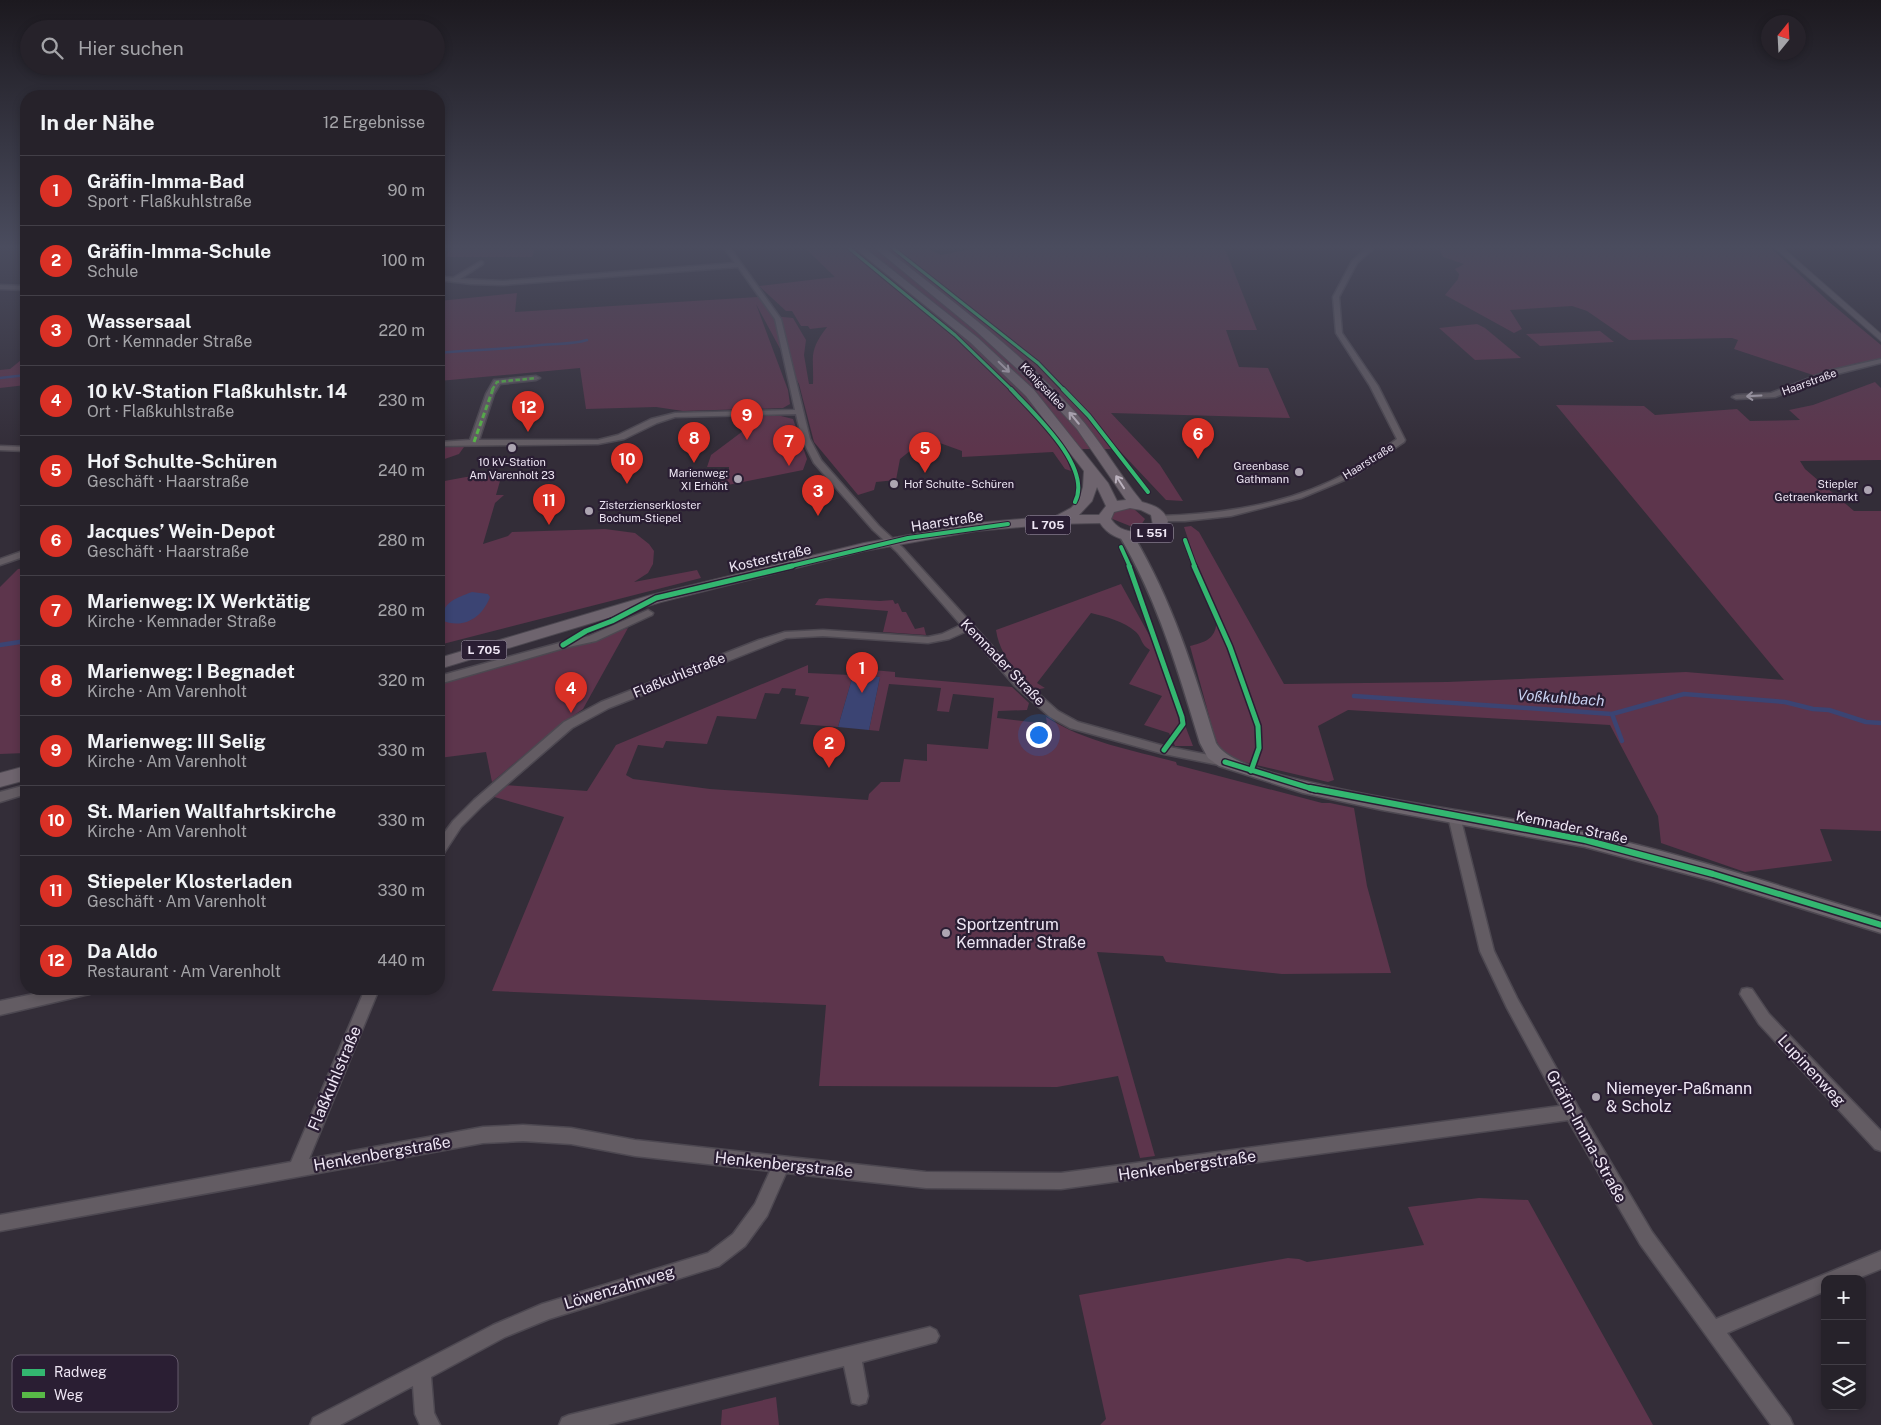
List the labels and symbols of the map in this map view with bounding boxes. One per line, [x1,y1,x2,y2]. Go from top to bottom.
north arrow [1761,15,1806,60]
street label: Königsallee [1018,360,1068,412]
one-way arrow [998,361,1010,373]
street label: Haarstraße [1780,367,1838,397]
pin: 12 [512,391,544,432]
one-way arrow [1746,391,1762,400]
pin: 9 [731,399,763,440]
one-way arrow [1068,412,1079,425]
pin: 6 [1182,418,1214,459]
pin: 8 [678,422,710,463]
pin: 7 [773,425,805,466]
pin: 5 [909,432,941,473]
street label: Haarstraße [1340,441,1396,481]
marker: 10 kV-Station Am Varenholt 23 [506,442,518,454]
pin: 10 [611,443,643,484]
place label: 10 kV-Station Am Varenholt 23 [469,456,555,481]
place label: Greenbase Gathmann [1234,460,1289,485]
marker: Greenbase Gathmann [1293,466,1305,478]
place label: Marienweg: XI Erhöht [669,467,728,492]
marker: Marienweg: XI Erhöht [732,473,744,485]
pin: 3 [802,475,834,516]
one-way arrow [1114,475,1124,489]
marker: Hof Schulte - Schüren [888,478,900,490]
place label: Hof Schulte - Schüren [904,478,1014,490]
place label: Stiepler Getraenkemarkt [1775,478,1858,503]
pin: 11 [533,484,565,525]
marker: Stiepler Getraenkemarkt [1862,484,1874,496]
place label: Zisterzienserkloster Bochum-Stiepel [599,499,701,524]
marker: Zisterzienserkloster Bochum-Stiepel [583,505,595,517]
street label: Haarstraße [910,507,984,535]
road number: L 705 [1026,516,1070,534]
road number: L 551 [1131,524,1173,542]
street label: Kosterstraße [727,541,813,575]
street label: Kemnader Straße [958,615,1048,709]
road number: L 705 [462,640,506,660]
street label: Flaßkuhlstraße [631,649,727,701]
pin: 1 [846,652,878,693]
pin: 4 [555,672,587,713]
water label: Voßkuhlbach [1517,686,1605,709]
your location [1026,722,1052,748]
pin: 2 [813,727,845,768]
street label: Kemnader Straße [1515,807,1629,847]
place label: Sportzentrum Kemnader Straße [956,915,1086,952]
marker: Sportzentrum Kemnader Straße [940,927,952,939]
street label: Flaßkuhlstraße [304,1023,365,1133]
street label: Lupinenweg [1774,1031,1850,1110]
street label: Gräfin-Imma-Straße [1542,1067,1631,1206]
place label: Niemeyer-Paßmann & Scholz [1606,1079,1752,1116]
marker: Niemeyer-Paßmann & Scholz [1590,1091,1602,1103]
street label: Henkenbergstraße [312,1132,452,1175]
street label: Henkenbergstraße [1117,1146,1257,1185]
street label: Henkenbergstraße [714,1148,854,1181]
street label: Löwenzahnweg [562,1262,677,1313]
legend [12,1355,178,1412]
text: Radweg [54,1364,107,1380]
text: Weg [54,1387,84,1403]

